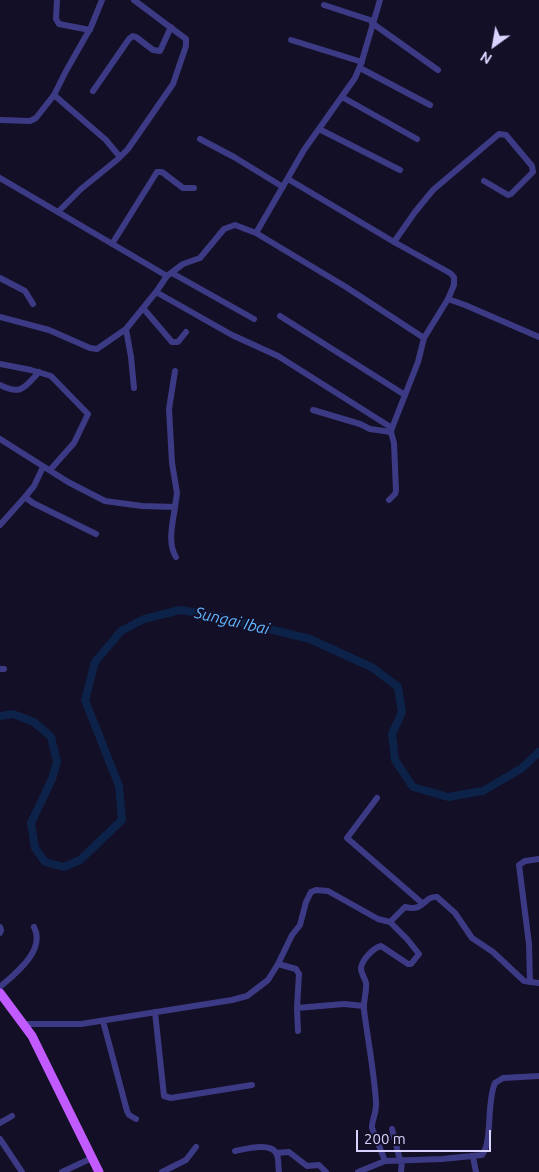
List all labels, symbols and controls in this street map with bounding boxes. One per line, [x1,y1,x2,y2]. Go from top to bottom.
north arrow [469,20,519,70]
text: N [477,48,495,67]
water label: Sungai Ibai [193,603,271,639]
scale bar [359,1120,494,1152]
text: 200 m [364,1130,406,1147]

